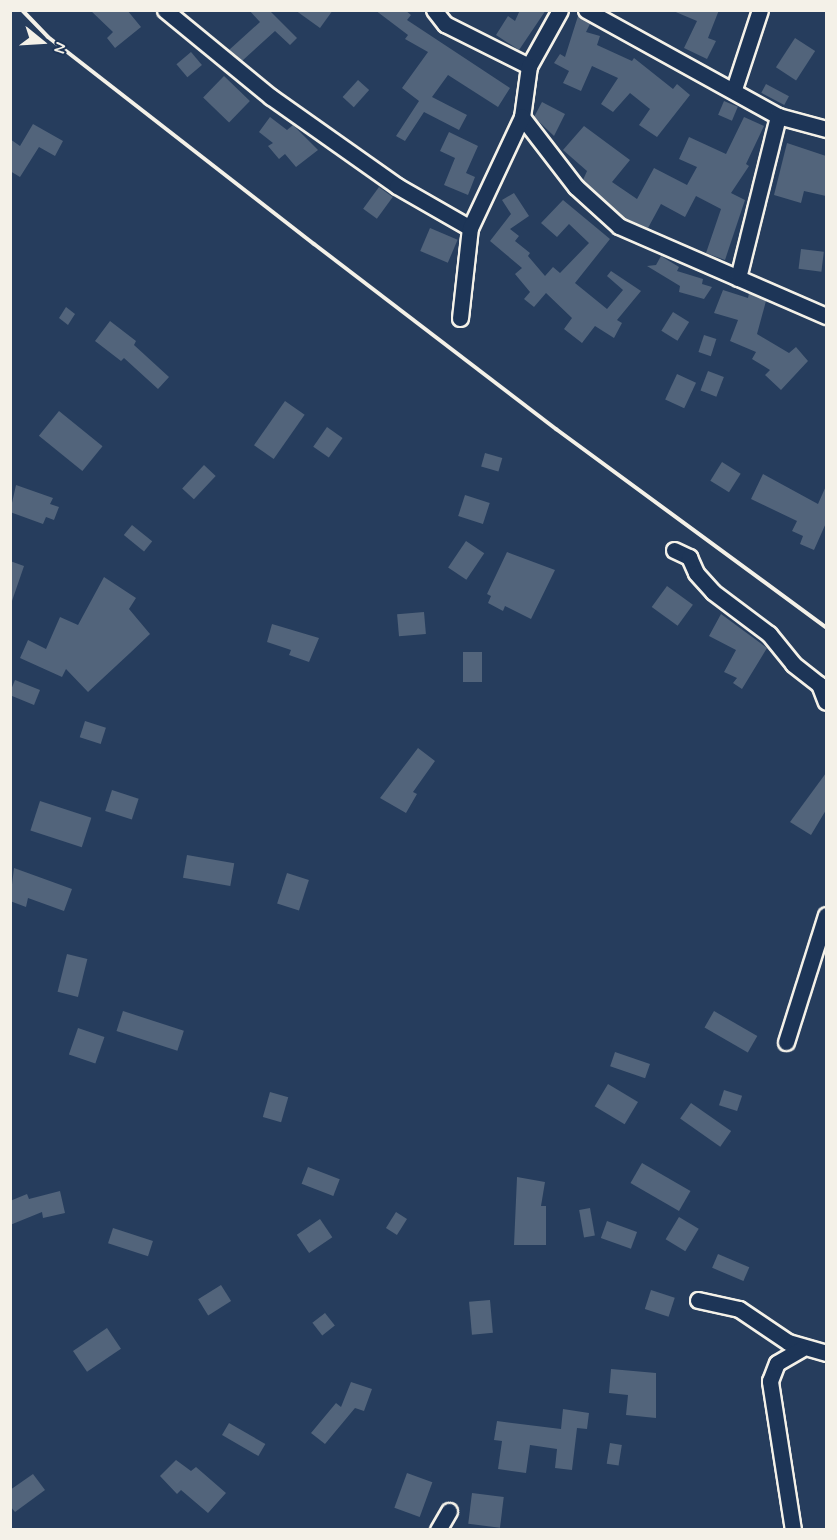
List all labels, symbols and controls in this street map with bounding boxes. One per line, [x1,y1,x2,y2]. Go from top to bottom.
north arrow [12,12,72,72]
text: N [48,39,71,56]

